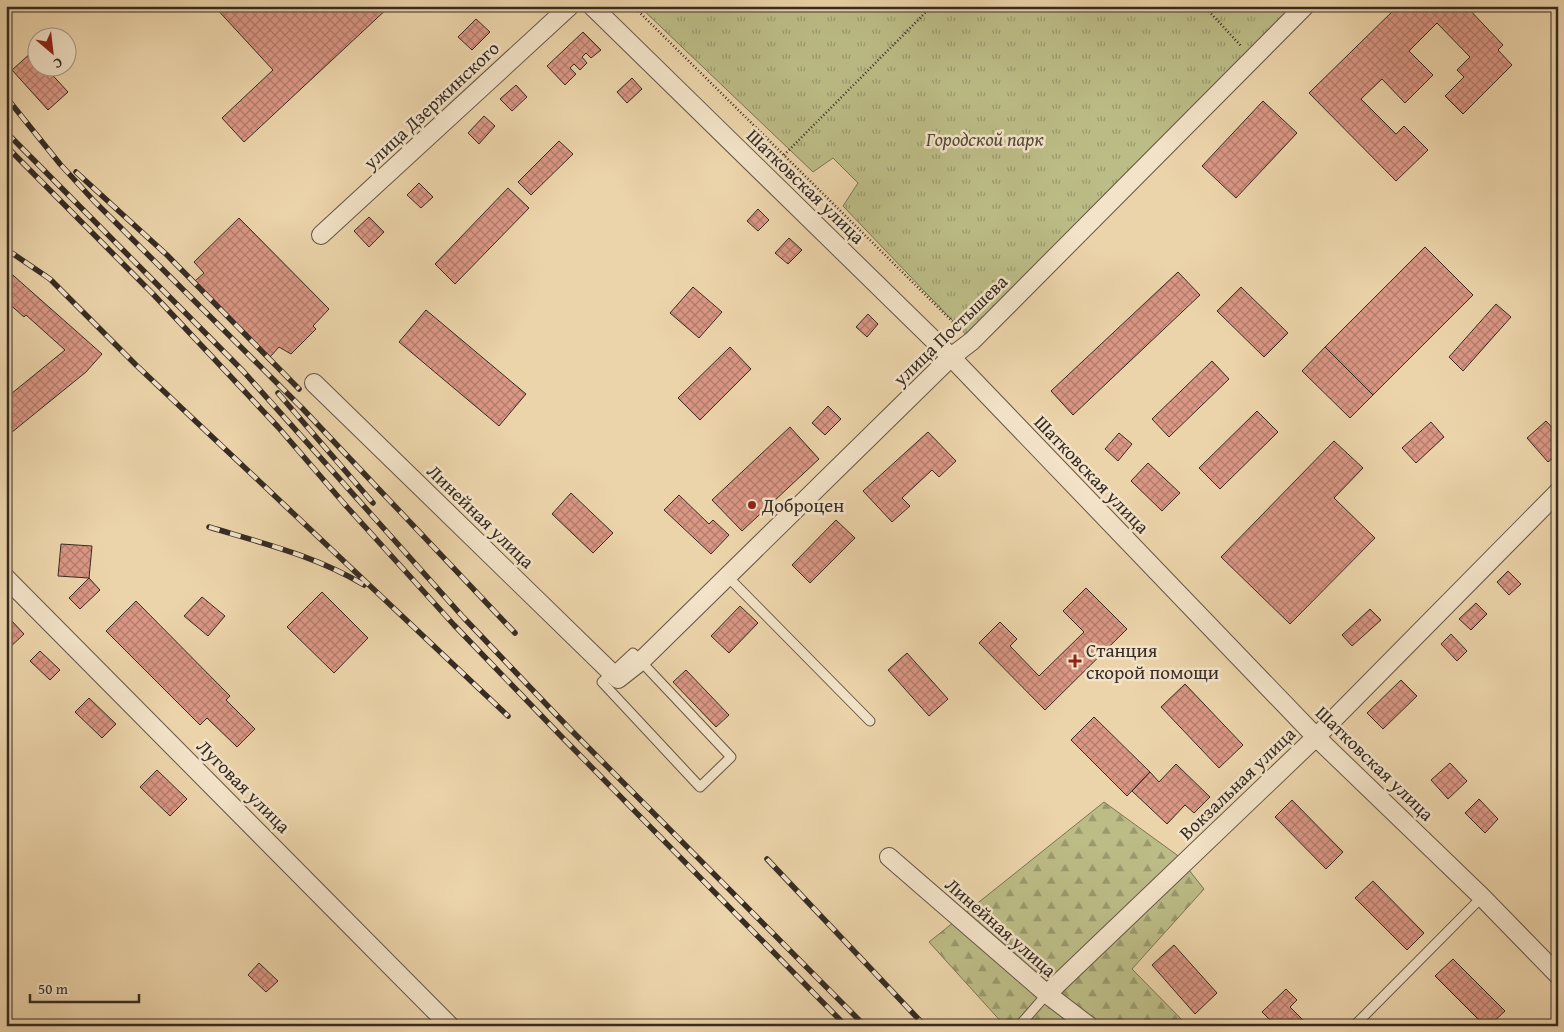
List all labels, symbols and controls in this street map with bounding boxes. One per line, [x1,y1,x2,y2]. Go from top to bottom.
north arrow [28,28,78,78]
street label: улица Дзержинского [356,34,505,176]
text: С [50,53,66,74]
street label: Шатковская улица [740,122,872,250]
park label: Городской парк [925,125,1044,153]
street label: улица Постышева [886,268,1014,393]
street label: Шатковская улица [1028,408,1156,540]
street label: Линейная улица [421,457,541,575]
place label: Доброцен [761,491,844,519]
marker: Доброцен [746,499,758,511]
place label: Станция скорой помощи [1086,636,1219,686]
marker: Станция скорой помощи [1068,654,1082,668]
street label: Шатковская улица [1309,699,1441,827]
street label: Вокзальная улица [1172,720,1302,846]
street label: Луговая улица [191,733,297,839]
street label: Линейная улица [939,871,1063,983]
scale bar [30,972,139,1004]
text: 50 m [38,978,69,999]

